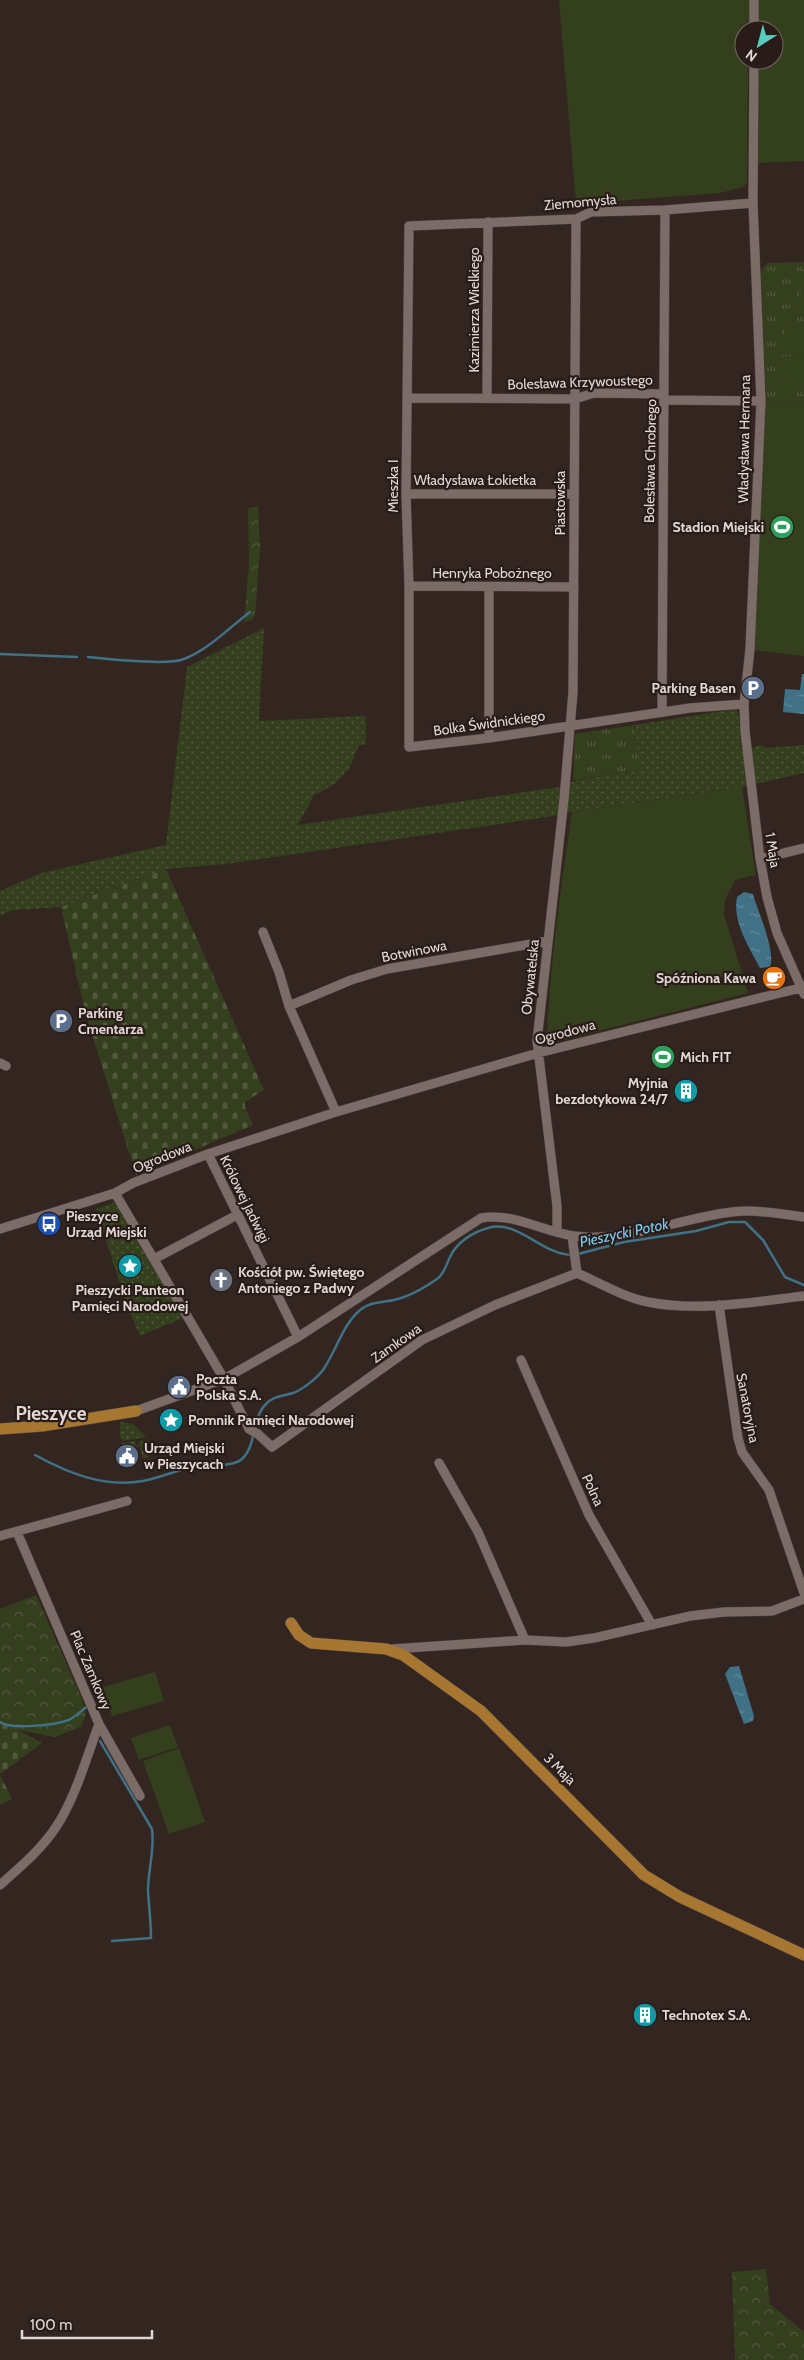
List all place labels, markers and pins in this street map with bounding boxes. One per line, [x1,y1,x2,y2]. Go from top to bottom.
sports icon: Stadion Miejski [769,514,795,540]
place label: Stadion Miejski [673,518,764,536]
parking icon: Parking Basen [740,675,766,701]
place label: Parking Basen [652,679,736,697]
cafe icon: Spóźniona Kawa [761,965,787,991]
place label: Spóźniona Kawa [656,969,756,987]
place label: Parking Cmentarza [78,1004,144,1038]
parking icon: Parking Cmentarza [48,1008,74,1034]
sports icon: Mich FIT [650,1044,676,1070]
place label: Mich FIT [680,1048,731,1066]
place label: Myjnia bezdotykowa 24/7 [555,1074,669,1108]
building icon: Myjnia bezdotykowa 24/7 [673,1078,699,1104]
place label: Pieszyce Urząd Miejski [66,1207,147,1241]
bus stop icon: Pieszyce Urząd Miejski [36,1211,62,1237]
place icon: Pieszycki Panteon Pamięci Narodowej [117,1253,143,1279]
place label: Kościół pw. Świętego Antoniego z Padwy [238,1263,365,1297]
church icon: Kościół pw. Świętego Antoniego z Padwy [208,1267,234,1293]
place label: Pieszycki Panteon Pamięci Narodowej [72,1281,188,1315]
place label: Poczta Polska S.A. [196,1370,262,1404]
public building icon: Poczta Polska S.A. [166,1374,192,1400]
place icon: Pomnik Pamięci Narodowej [158,1407,184,1433]
place label: Pomnik Pamięci Narodowej [188,1411,354,1429]
place label: Urząd Miejski w Pieszycach [144,1439,225,1473]
public building icon: Urząd Miejski w Pieszycach [114,1443,140,1469]
building icon: Technotex S.A. [632,2002,658,2028]
place label: Technotex S.A. [662,2006,751,2024]

